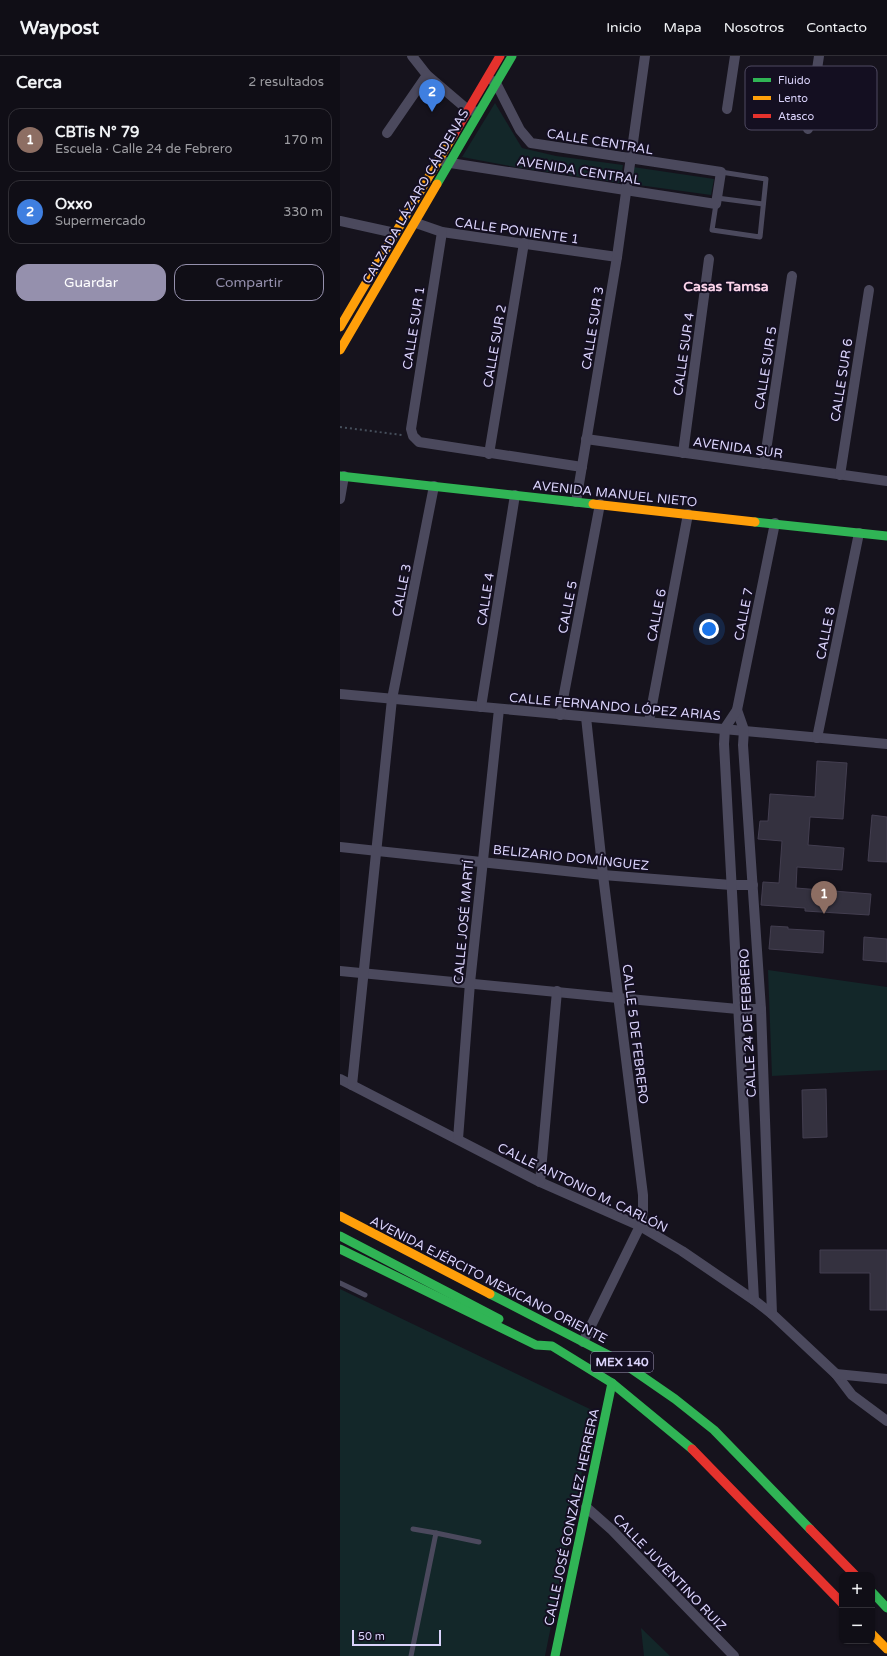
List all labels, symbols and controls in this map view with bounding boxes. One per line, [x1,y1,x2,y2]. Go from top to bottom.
text: Waypost [20,17,99,39]
text: Inicio [606,19,642,36]
text: Mapa [664,19,702,36]
text: Nosotros [724,19,784,36]
text: Contacto [806,19,867,36]
legend [745,66,877,130]
text: Cerca [16,72,62,93]
text: 2 resultados [248,74,324,90]
text: Fluido [778,74,811,87]
pin: 2 [419,79,445,112]
text: Lento [778,92,808,105]
street label: CALZADA LÁZARO CÁRDENAS [359,106,473,287]
text: Atasco [778,110,814,123]
text: CBTis N° 79 [55,123,139,141]
street label: CALLE CENTRAL [545,126,655,158]
text: 1 [26,132,34,148]
text: 170 m [283,132,323,148]
text: Escuela · Calle 24 de Febrero [55,141,232,157]
street label: AVENIDA CENTRAL [516,153,643,189]
text: Oxxo [55,195,92,213]
text: 2 [26,204,34,220]
text: 330 m [283,204,323,220]
text: Supermercado [55,213,146,229]
street label: CALLE PONIENTE 1 [454,214,580,248]
button: Guardar [16,264,166,301]
button: Compartir [174,264,324,301]
district label: Casas Tamsa [683,278,769,295]
street label: CALLE SUR 1 [400,285,428,371]
street label: CALLE SUR 3 [579,285,607,371]
street label: CALLE SUR 2 [480,303,510,389]
street label: CALLE SUR 4 [670,311,698,397]
street label: CALLE SUR 5 [752,325,780,411]
street label: CALLE SUR 6 [828,337,856,423]
street label: AVENIDA SUR [692,434,784,462]
street label: AVENIDA MANUEL NIETO [532,477,698,511]
street label: CALLE 3 [389,562,415,618]
street label: CALLE 4 [474,571,498,627]
street label: CALLE 5 [555,579,581,635]
street label: CALLE 7 [731,586,757,642]
street label: CALLE 6 [644,587,670,643]
street label: CALLE 8 [813,605,839,661]
your location [699,619,719,639]
street label: CALLE FERNANDO LÓPEZ ARIAS [509,690,721,724]
street label: BELIZARIO DOMÍNGUEZ [492,842,650,874]
street label: CALLE JOSÉ MARTÍ [451,859,477,985]
pin: 1 [811,881,837,914]
street label: CALLE 24 DE FEBRERO [736,948,760,1098]
street label: CALLE 5 DE FEBRERO [618,963,652,1105]
street label: CALLE ANTONIO M. CARLÓN [495,1140,670,1236]
street label: AVENIDA EJÉRCITO MEXICANO ORIENTE [367,1213,610,1347]
road number: MEX 140 [591,1352,653,1372]
street label: CALLE JOSÉ GONZÁLEZ HERRERA [541,1407,603,1627]
street label: CALLE JUVENTINO RUIZ [609,1511,729,1634]
map controls [839,1572,875,1644]
button: + [839,1572,875,1608]
button: − [839,1608,875,1644]
scale bar [352,1628,441,1647]
text: 50 m [358,1630,385,1643]

